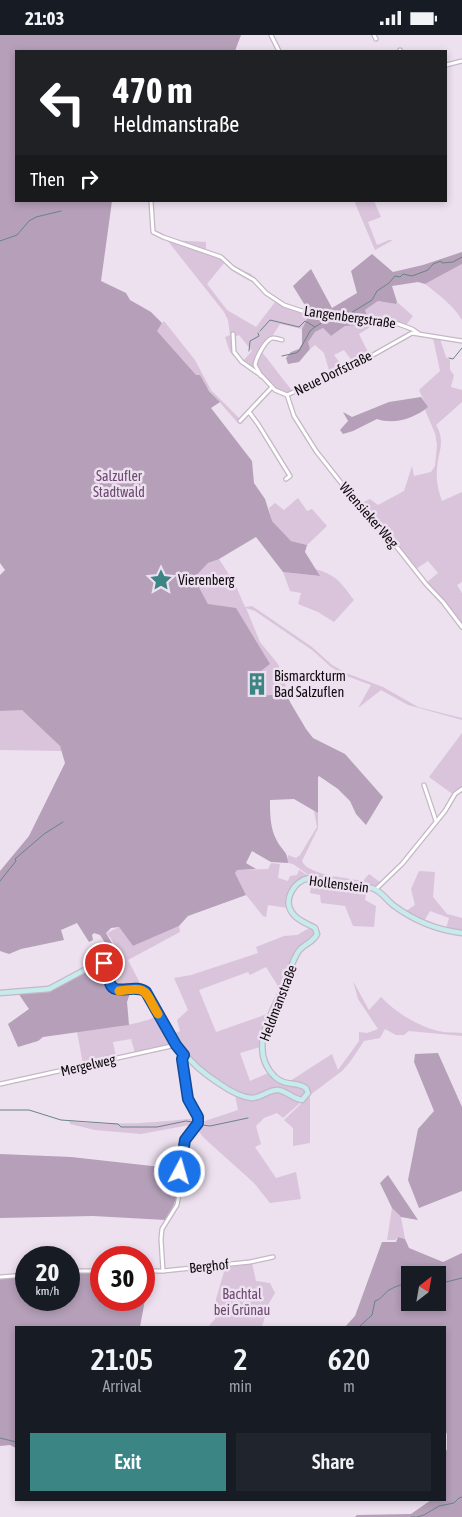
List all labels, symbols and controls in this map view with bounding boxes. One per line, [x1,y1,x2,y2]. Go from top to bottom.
text: 21:03 [25,7,64,29]
icon: left [30,70,95,135]
text: 470 m [113,70,192,110]
text: Heldmanstraße [113,111,239,137]
icon: right [75,165,103,193]
text: Then [30,168,65,190]
street label: Langenbergstraße [303,303,397,331]
street label: Neue Dorfstraße [292,347,374,399]
park label: Salzufler Stadtwald [93,468,145,500]
street label: Wiensieker Weg [336,479,402,551]
place icon: Vierenberg [148,567,174,593]
place label: Vierenberg [178,572,234,588]
place label: Bismarckturm Bad Salzuflen [274,668,346,700]
building icon: Bismarckturm Bad Salzuflen [244,671,270,697]
street label: Hollenstein [308,872,370,896]
pin [83,942,125,984]
icon: arrive [90,949,118,977]
street label: Heldmanstraße [256,963,300,1043]
street label: Mergelweg [59,1051,117,1079]
position arrow [153,1145,205,1197]
speed limit sign: 30 [90,1246,155,1311]
street label: Berghof [188,1256,230,1276]
text: 20 [36,1258,59,1286]
north arrow [401,1266,446,1311]
map controls [401,1266,446,1311]
text: km/h [36,1284,59,1298]
park label: Bachtal bei Grünau [214,1286,270,1318]
text: 21:05 [91,1342,153,1376]
text: 2 [233,1342,248,1376]
text: 620 [328,1342,370,1376]
text: Arrival [102,1377,142,1395]
text: min [229,1377,252,1395]
text: m [343,1377,355,1395]
button: Exit [30,1433,226,1491]
button: Share [236,1433,431,1491]

